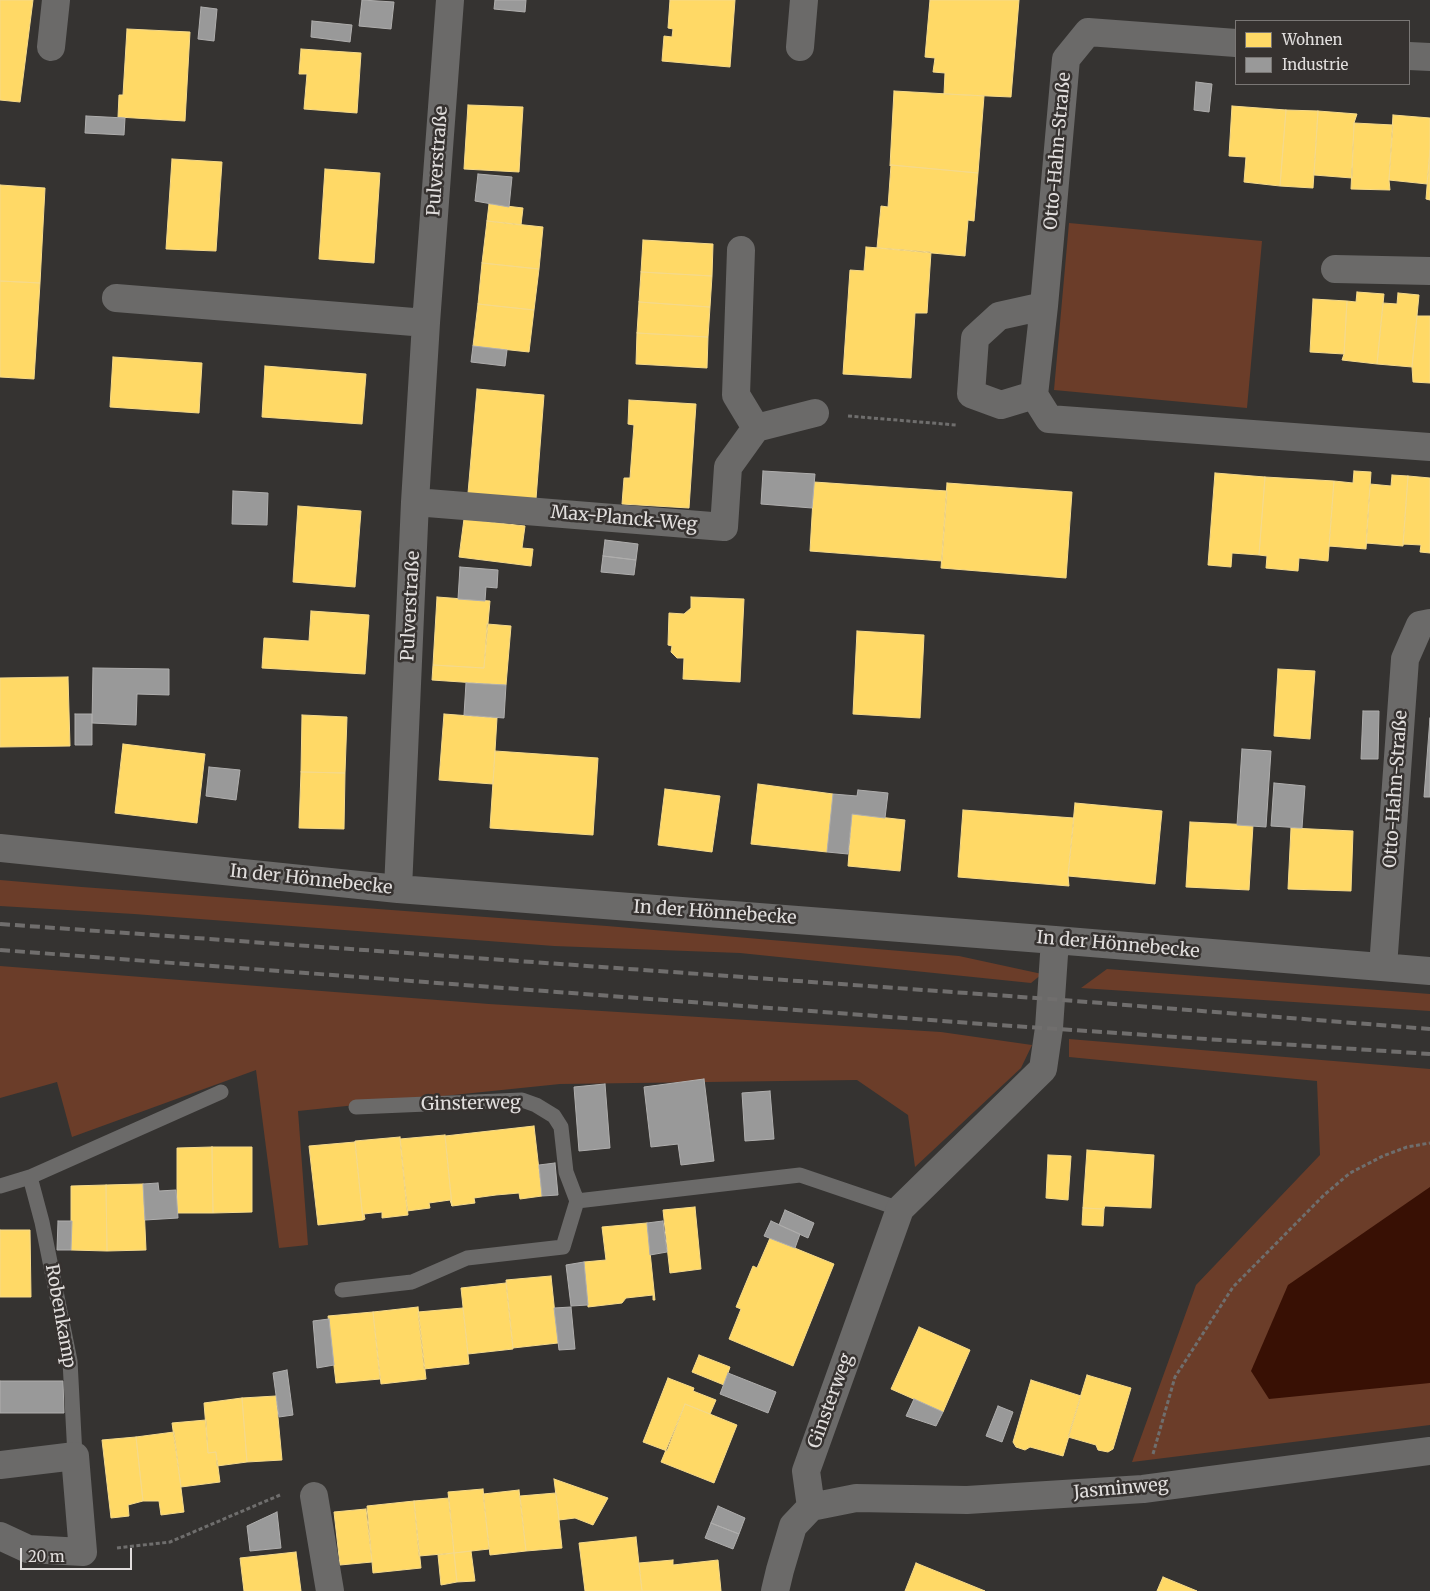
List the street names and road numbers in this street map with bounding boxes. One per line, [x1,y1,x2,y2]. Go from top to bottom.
street label: Otto-Hahn-Straße [1040,71,1076,231]
street label: Pulverstraße [423,105,453,217]
street label: Max-Planck-Weg [550,502,698,536]
street label: Pulverstraße [397,550,425,662]
street label: Otto-Hahn-Straße [1380,709,1412,869]
street label: In der Hönnebecke [229,861,393,899]
street label: In der Hönnebecke [633,897,797,929]
street label: In der Hönnebecke [1036,927,1200,963]
street label: Ginsterweg [421,1092,521,1116]
street label: Robenkamp [40,1262,80,1370]
street label: Ginsterweg [804,1351,858,1451]
street label: Jasminweg [1073,1474,1169,1504]

